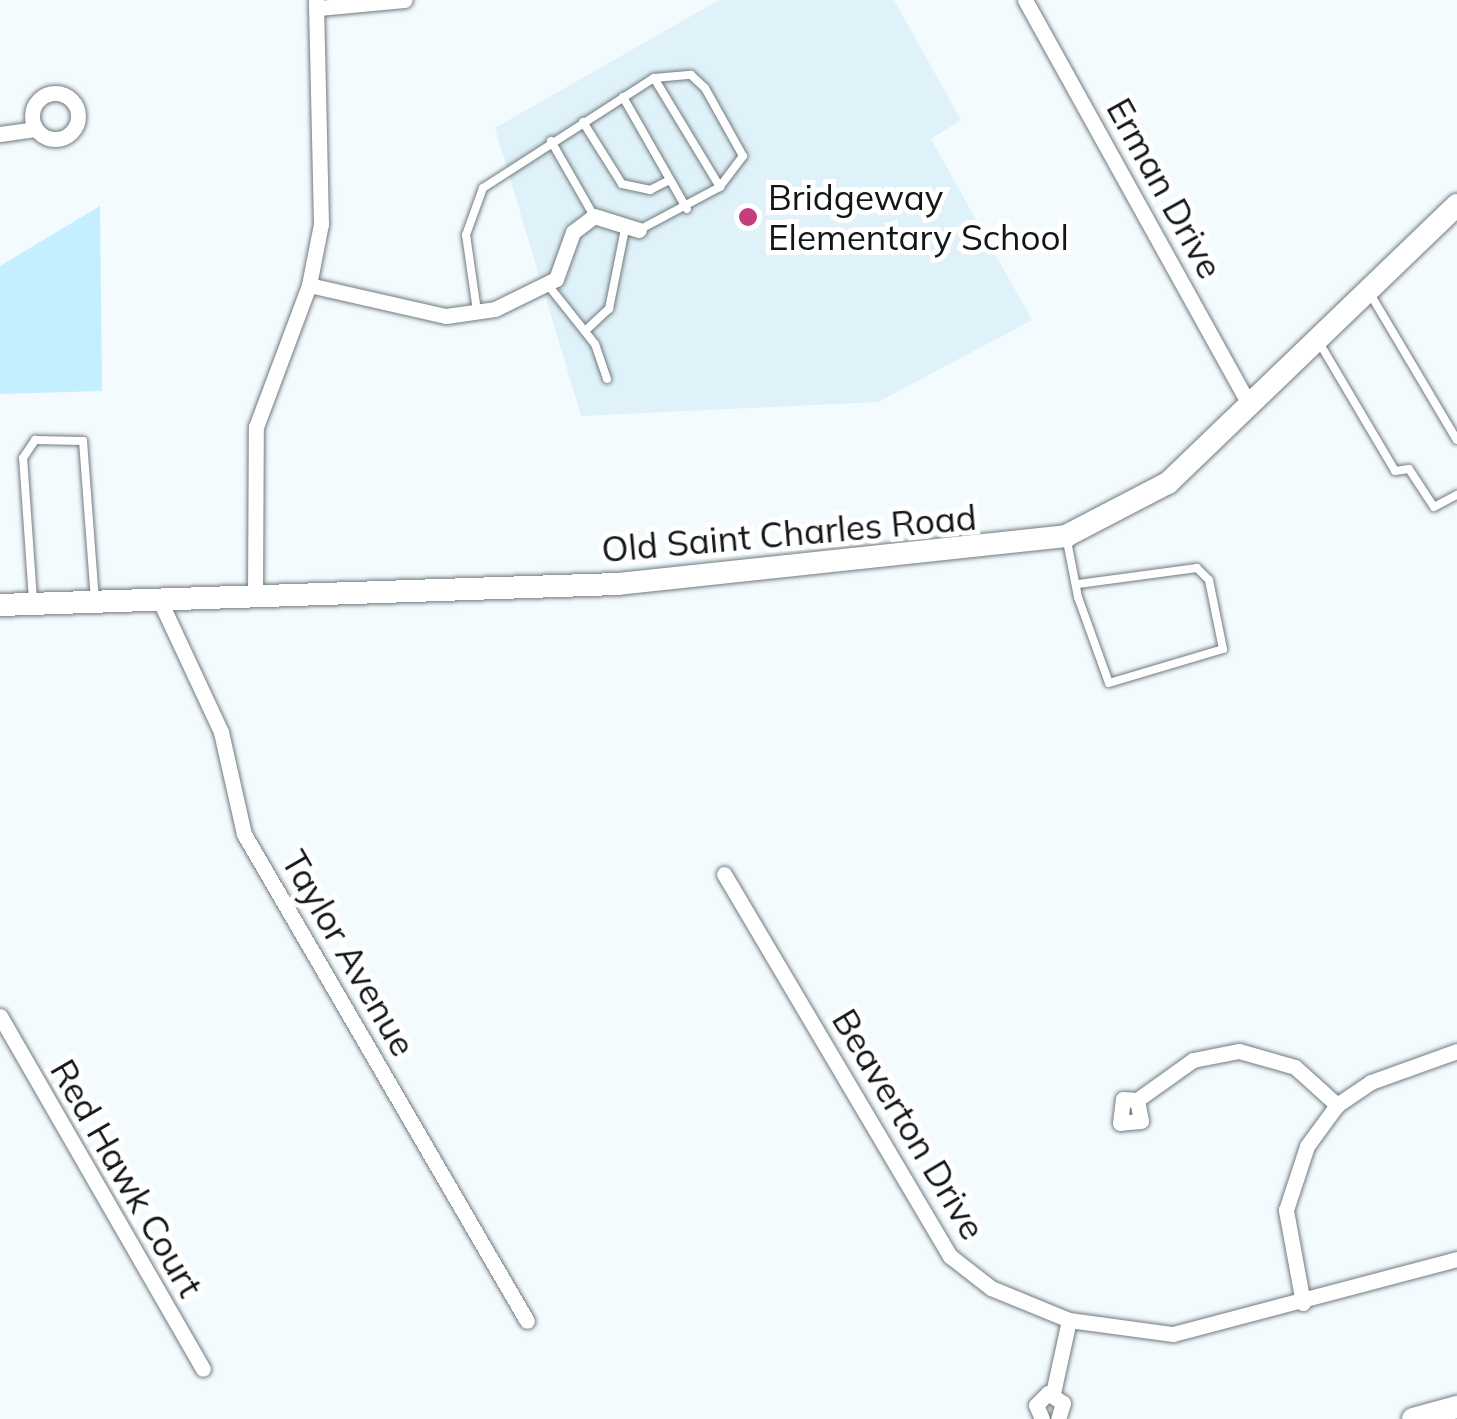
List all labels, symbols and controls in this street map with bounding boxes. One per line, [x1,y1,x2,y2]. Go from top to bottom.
street label: Erman Drive [1098,91,1232,285]
place label: Bridgeway Elementary School [768,176,1069,258]
marker: Bridgeway Elementary School [737,206,759,228]
street label: Old Saint Charles Road [600,496,978,570]
street label: Taylor Avenue [273,843,425,1063]
street label: Beaverton Drive [824,1001,994,1247]
street label: Red Hawk Court [42,1052,212,1304]

